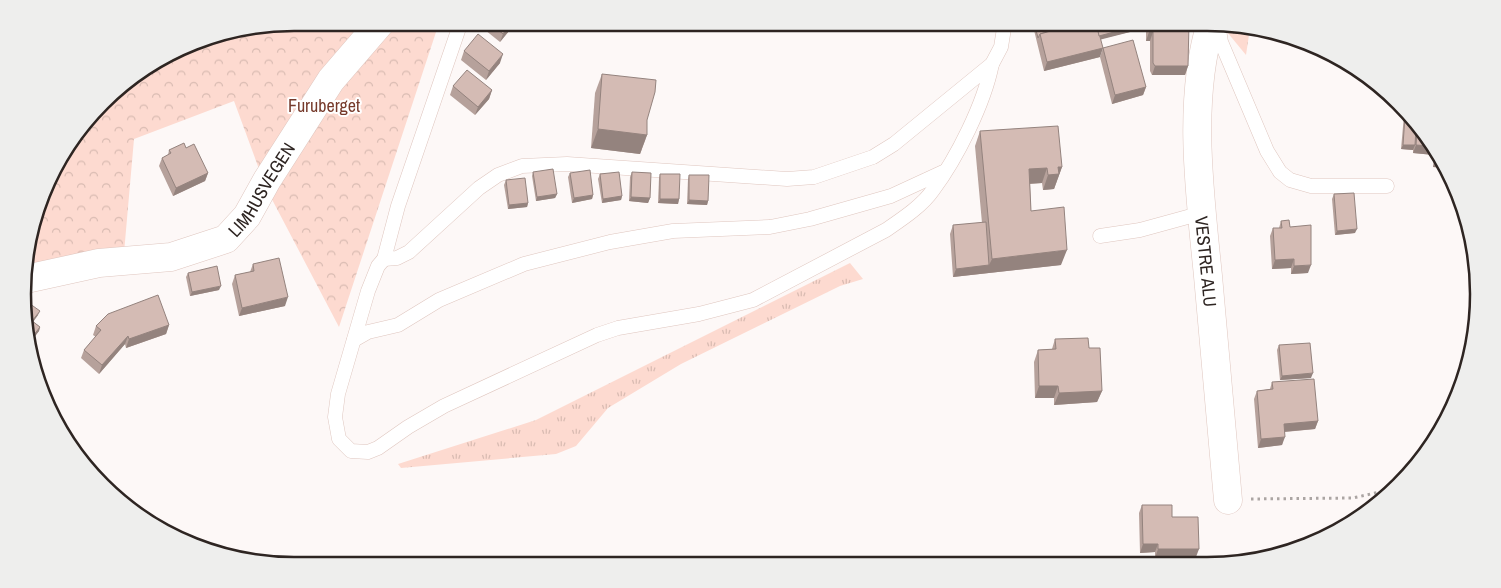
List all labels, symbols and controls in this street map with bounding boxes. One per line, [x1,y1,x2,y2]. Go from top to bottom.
park label: Furuberget [288,93,360,118]
street label: LIMHUSVEGEN [222,137,300,242]
street label: VESTRE ALU [1190,215,1223,308]

